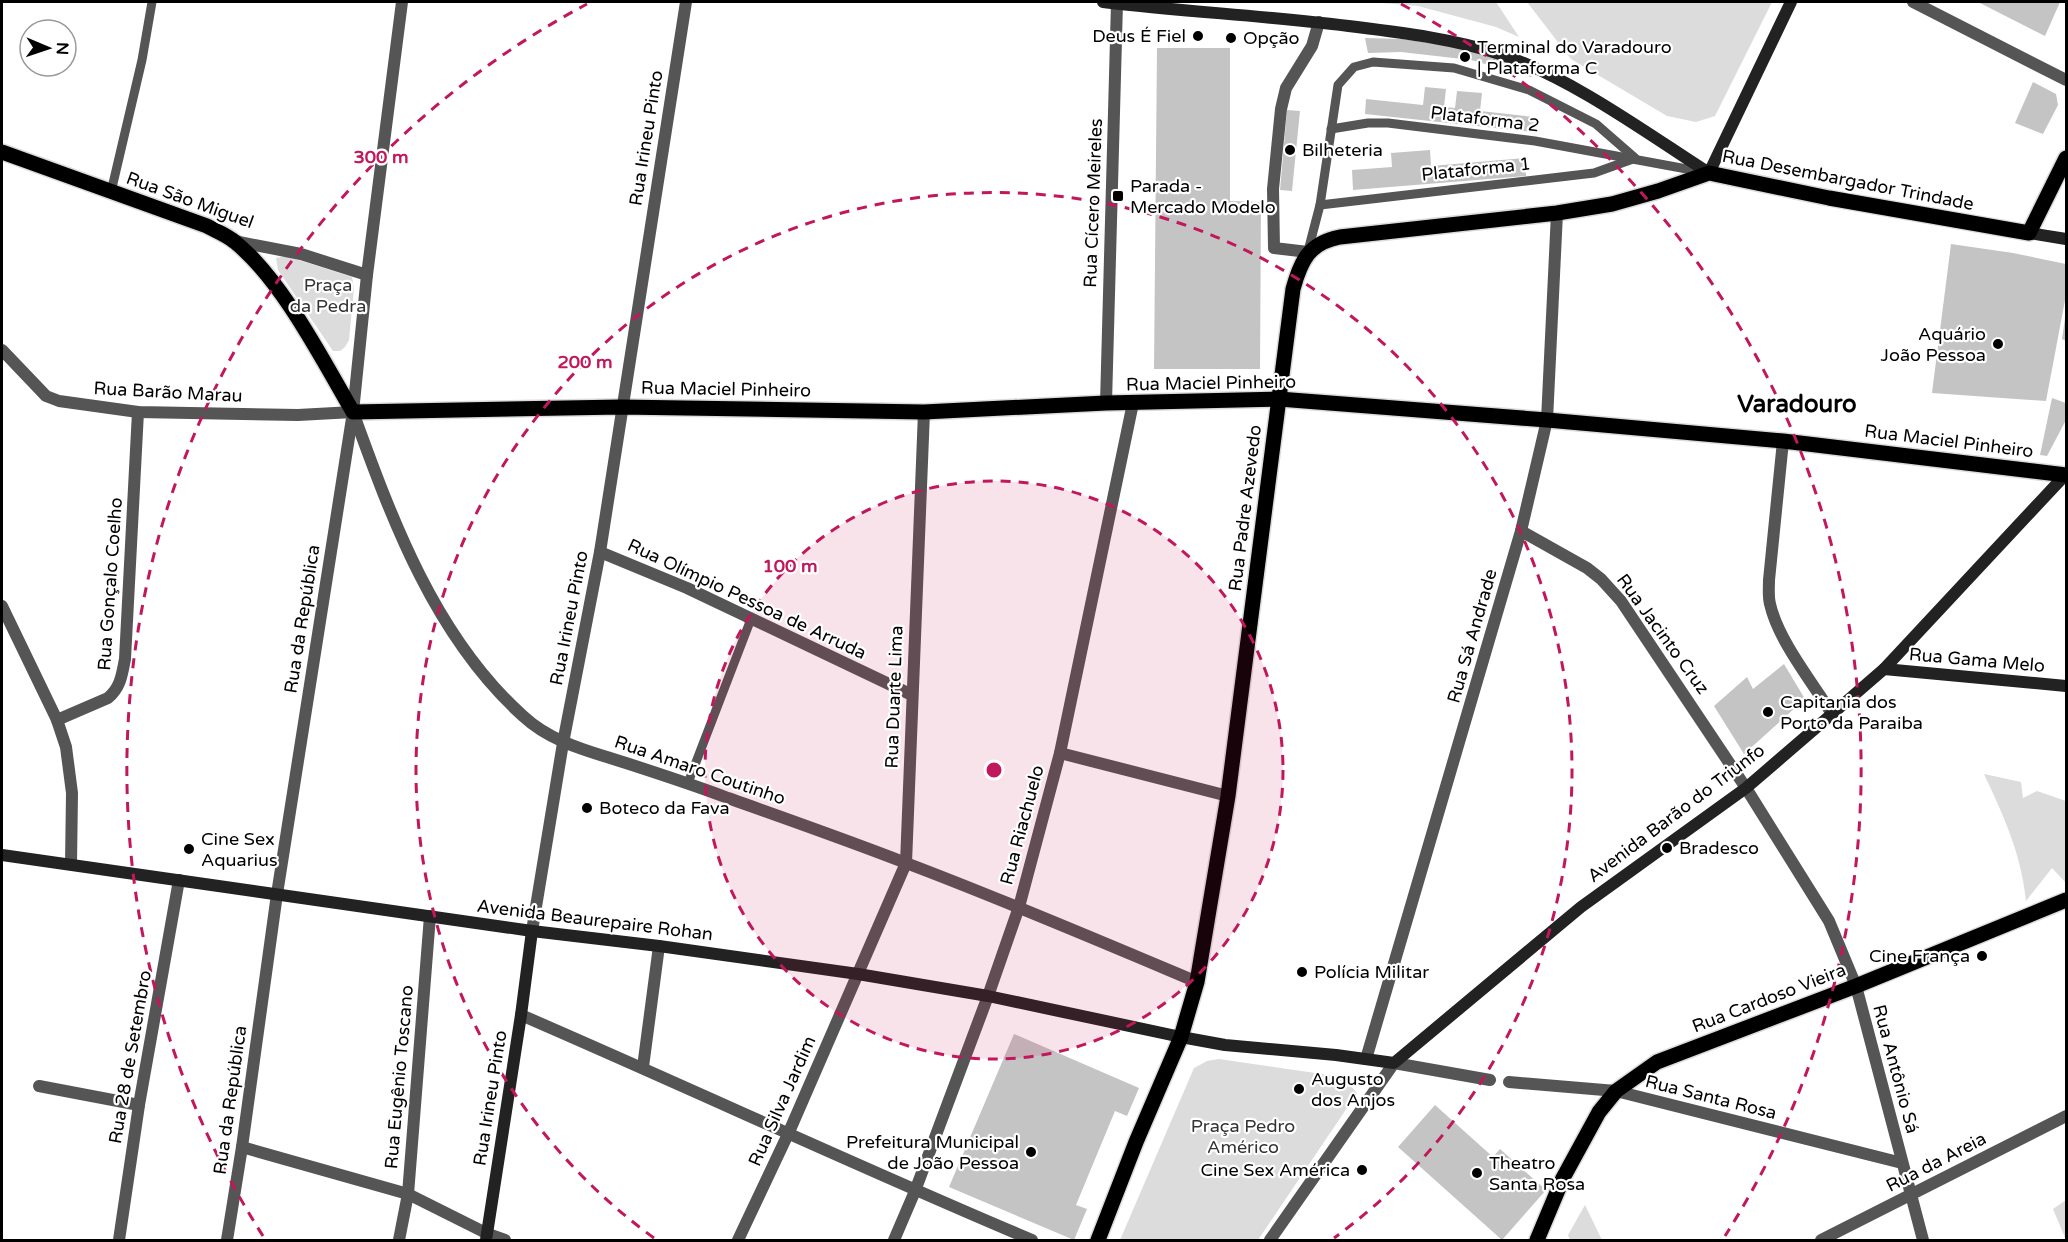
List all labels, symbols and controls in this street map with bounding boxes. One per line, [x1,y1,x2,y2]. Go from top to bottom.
north arrow [18,18,78,78]
place label: Deus É Fiel [1092,25,1186,47]
place label: Opção [1243,27,1300,49]
marker: Deus É Fiel [1191,29,1205,43]
marker: Opção [1224,31,1238,45]
place label: Terminal do Varadouro | Plataforma C [1477,36,1672,79]
text: N [52,42,72,55]
marker: Terminal do Varadouro | Plataforma C [1458,50,1472,64]
street label: Rua Irineu Pinto [624,69,668,207]
street label: Plataforma 2 [1429,101,1541,137]
street label: Rua Cícero Meireles [1079,118,1107,288]
place label: Bilheteria [1302,139,1383,161]
marker: Bilheteria [1283,143,1297,157]
street label: Rua Desembargador Trindade [1720,145,1976,215]
text: 300 m [353,146,409,168]
street label: Plataforma 1 [1420,152,1532,186]
street label: Rua São Miguel [123,167,257,233]
place label: Parada - Mercado Modelo [1130,175,1276,218]
marker: Parada - Mercado Modelo [1111,189,1125,203]
park label: Praça da Pedra [290,274,366,317]
place label: Aquário João Pessoa [1881,323,1986,366]
marker: Aquário João Pessoa [1991,337,2005,351]
text: 200 m [557,351,613,373]
street label: Rua Maciel Pinheiro [1126,371,1296,395]
street label: Rua Barão Marau [93,377,243,407]
street label: Rua Maciel Pinheiro [641,377,811,401]
district label: Varadouro [1737,390,1857,419]
street label: Rua Maciel Pinheiro [1863,420,2035,462]
street label: Rua Padre Azevedo [1224,423,1266,592]
street label: Rua Gonçalo Coelho [93,497,127,671]
street label: Rua Olímpio Pessoa de Arruda [624,534,870,664]
street label: Rua da República [279,543,325,695]
street label: Rua Irineu Pinto [545,549,593,687]
text: 100 m [762,555,818,577]
street label: Rua Sá Andrade [1442,566,1502,706]
street label: Rua Jacinto Cruz [1612,569,1714,699]
street label: Rua Duarte Lima [881,625,907,769]
street label: Rua Gama Melo [1908,643,2046,677]
place label: Capitania dos Porto da Paraiba [1780,691,1923,734]
marker: Capitania dos Porto da Paraiba [1761,705,1775,719]
street label: Rua Amaro Coutinho [612,730,788,810]
street label: Avenida Barão do Triunfo [1583,739,1769,887]
centre of rings [984,760,1004,780]
street label: Rua Riachuelo [995,763,1049,887]
place label: Boteco da Fava [599,797,730,819]
marker: Boteco da Fava [580,801,594,815]
place label: Cine Sex Aquarius [201,828,278,871]
place label: Bradesco [1679,837,1759,859]
marker: Bradesco [1660,841,1674,855]
marker: Cine Sex Aquarius [182,842,196,856]
street label: Avenida Beaurepaire Rohan [476,895,714,945]
place label: Cine França [1869,945,1970,967]
marker: Cine França [1975,949,1989,963]
street label: Rua Cardoso Vieira [1689,959,1849,1037]
place label: Polícia Militar [1314,961,1429,983]
marker: Polícia Militar [1295,965,1309,979]
street label: Rua 28 de Setembro [104,969,156,1145]
street label: Rua Eugênio Toscano [380,984,418,1170]
street label: Rua Antônio Sá [1868,1002,1924,1136]
street label: Rua da República [209,1024,251,1176]
street label: Rua Irineu Pinto [468,1029,512,1167]
street label: Rua Silva Jardim [743,1032,821,1170]
place label: Augusto dos Anjos [1311,1068,1395,1111]
street label: Rua Santa Rosa [1643,1070,1779,1124]
marker: Augusto dos Anjos [1292,1082,1306,1096]
park label: Praça Pedro Américo [1191,1115,1295,1158]
street label: Rua da Areia [1882,1127,1990,1197]
place label: Prefeitura Municipal de João Pessoa [846,1131,1019,1174]
marker: Prefeitura Municipal de João Pessoa [1024,1145,1038,1159]
place label: Theatro Santa Rosa [1489,1152,1585,1195]
place label: Cine Sex América [1200,1159,1350,1181]
marker: Cine Sex América [1355,1163,1369,1177]
marker: Theatro Santa Rosa [1470,1166,1484,1180]

